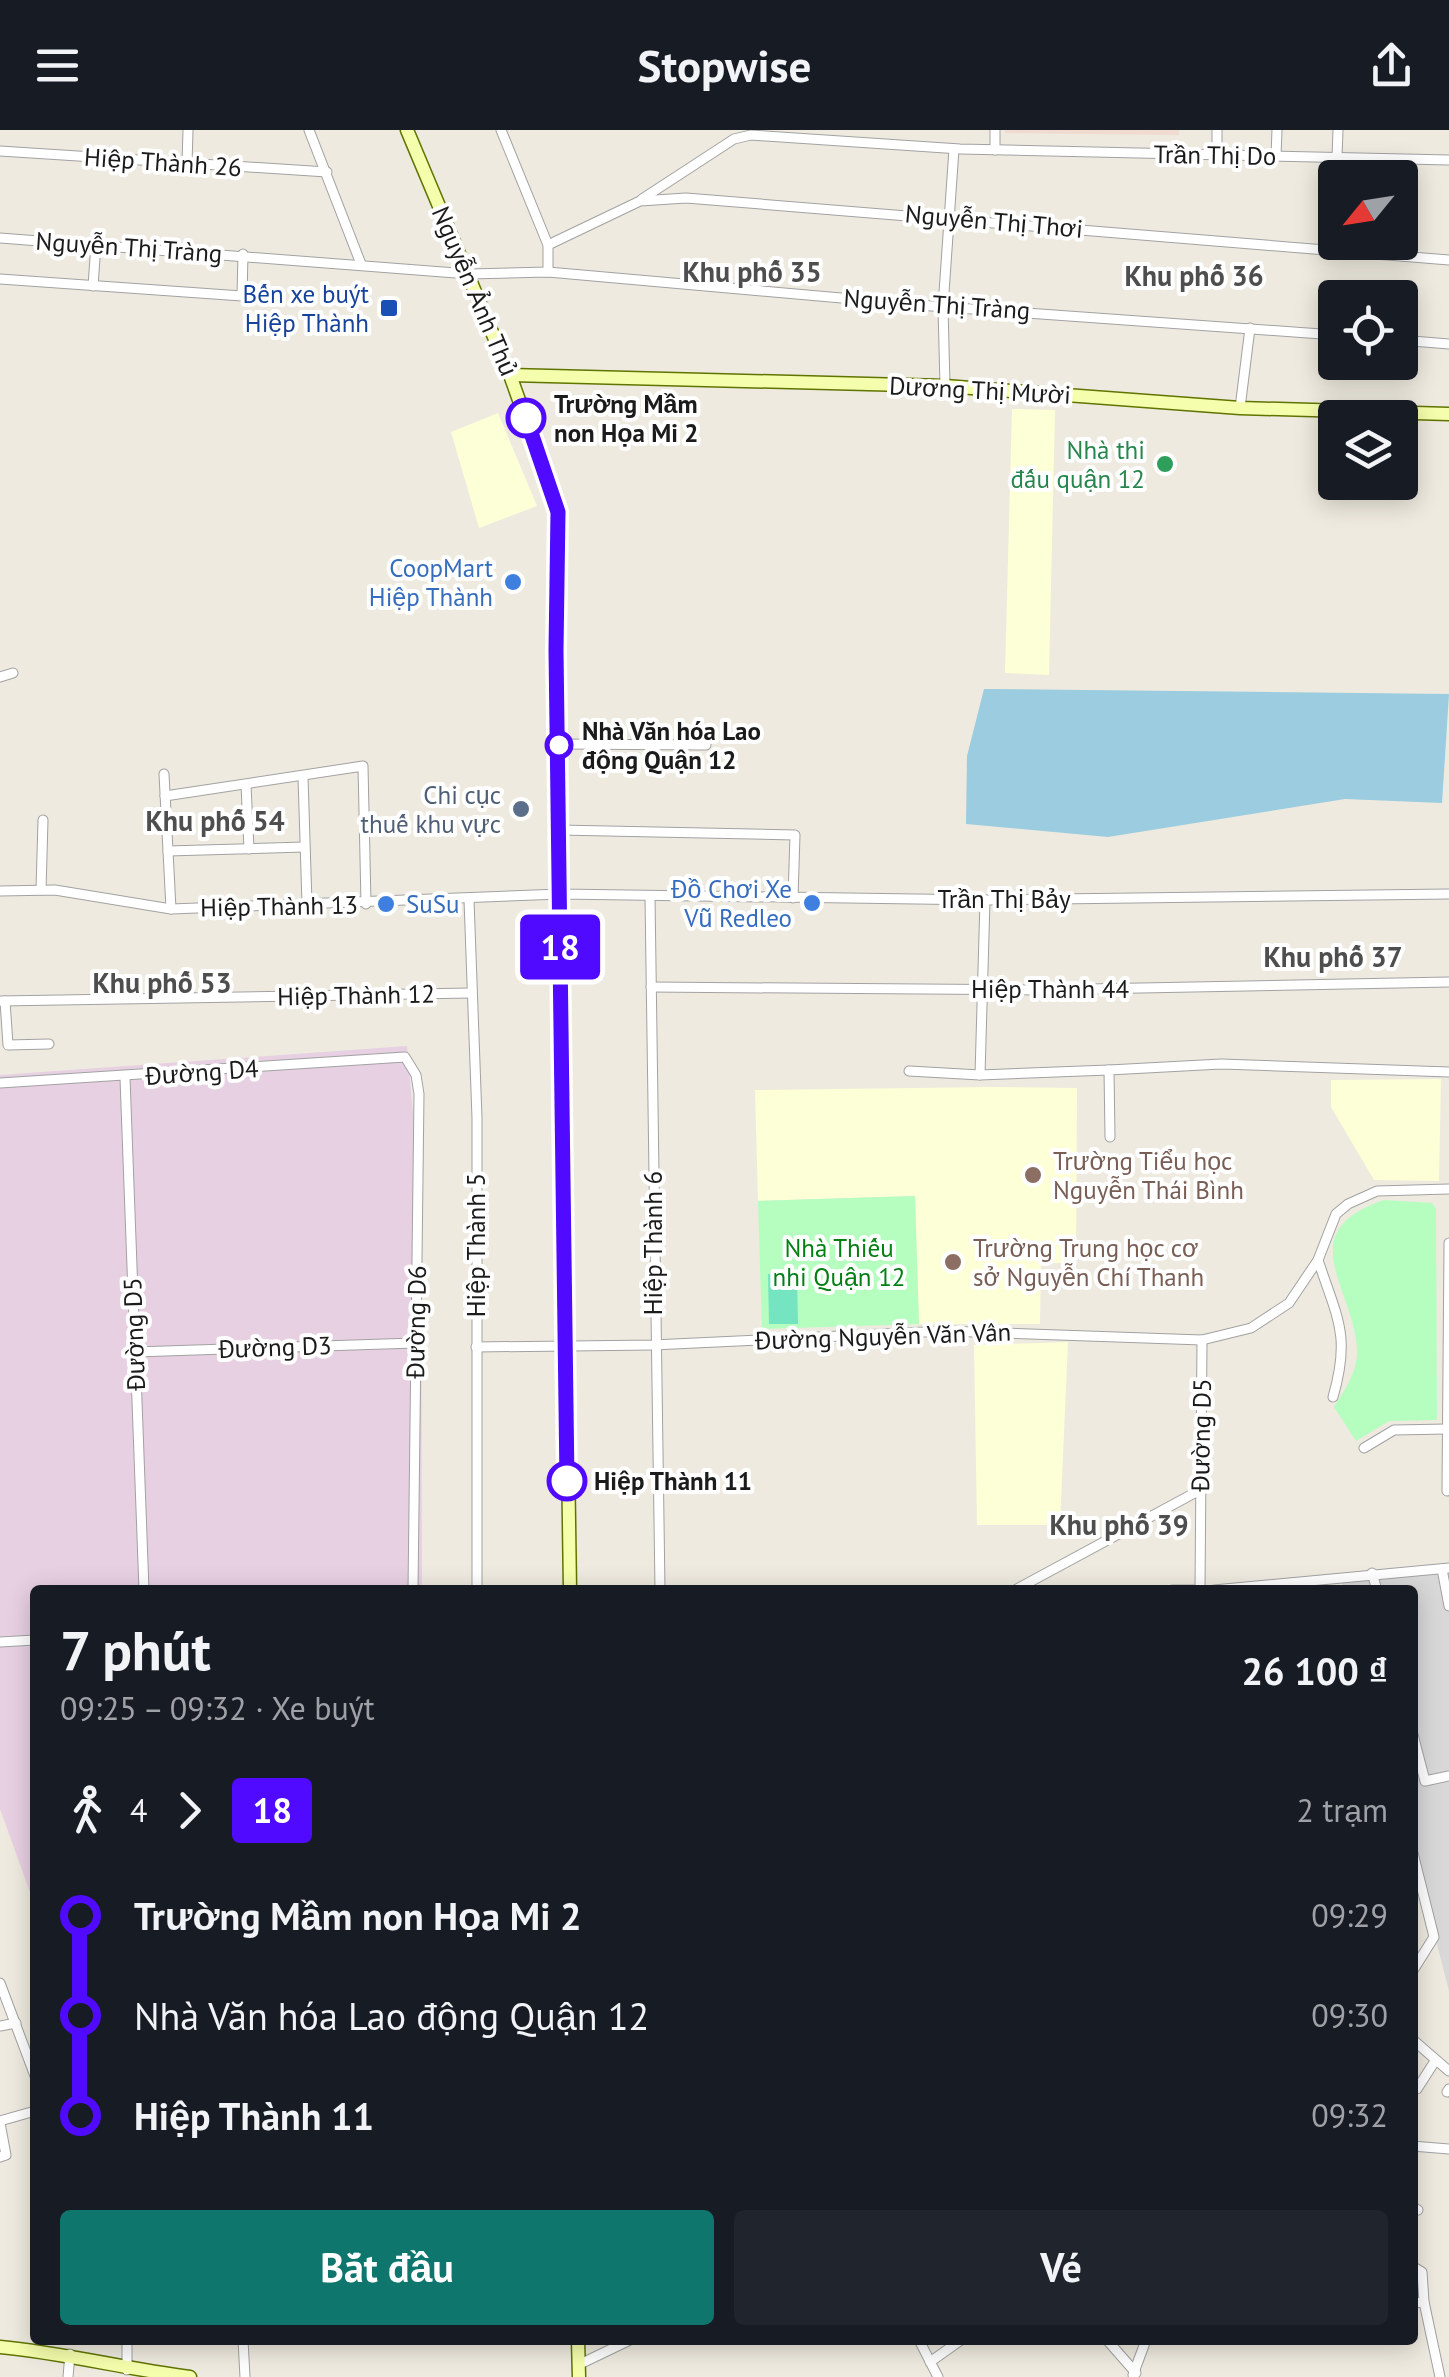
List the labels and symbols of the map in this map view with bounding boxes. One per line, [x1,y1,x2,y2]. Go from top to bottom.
street label: Trần Thị Do [1153,138,1277,172]
street label: Hiệp Thành 26 [83,141,243,183]
north arrow [1318,160,1418,260]
street label: Nguyễn Thị Thơi [904,197,1084,245]
street label: Nguyễn Ảnh Thủ [425,201,525,381]
street label: Nguyễn Thị Tràng [35,225,223,269]
district label: Khu phố 35 [682,253,822,290]
district label: Khu phố 36 [1124,257,1264,294]
place label: Bến xe buýt Hiệp Thành [243,278,370,339]
street label: Nguyễn Thị Tràng [843,282,1031,326]
marker: Bến xe buýt Hiệp Thành [378,297,400,319]
street label: Dương Thị Mười [888,369,1072,411]
place label: Trường Mầm non Họa Mi 2 [554,388,699,449]
marker: Trường Mầm non Họa Mi 2 [507,399,545,437]
place label: Nhà thi đấu quận 12 [1011,434,1145,495]
marker: Nhà thi đấu quận 12 [1154,453,1176,475]
place label: CoopMart Hiệp Thành [369,552,494,613]
marker: CoopMart Hiệp Thành [502,571,524,593]
place label: Nhà Văn hóa Lao động Quận 12 [582,715,761,776]
marker: Nhà Văn hóa Lao động Quận 12 [546,732,572,758]
place label: Chi cục thuế khu vực [360,779,501,840]
marker: Chi cục thuế khu vực [510,798,532,820]
district label: Khu phố 54 [145,802,285,839]
place label: Đồ Chơi Xe Vũ Redleo [670,873,792,934]
street label: Trần Thị Bảy [937,883,1071,915]
place label: SuSu [406,888,460,920]
street label: Hiệp Thành 13 [200,889,358,923]
marker: Đồ Chơi Xe Vũ Redleo [801,892,823,914]
marker: SuSu [375,893,397,915]
line badge: 18 [515,914,605,980]
district label: Khu phố 37 [1263,938,1403,975]
district label: Khu phố 53 [92,964,232,1001]
street label: Hiệp Thành 44 [971,973,1129,1005]
street label: Hiệp Thành 12 [277,978,435,1012]
street label: Đường D4 [143,1052,260,1092]
place label: Trường Tiểu học Nguyễn Thái Bình [1053,1145,1244,1206]
marker: Trường Tiểu học Nguyễn Thái Bình [1022,1164,1044,1186]
street label: Hiệp Thành 6 [637,1171,669,1315]
street label: Hiệp Thành 5 [460,1173,492,1317]
park label: Nhà Thiếu nhi Quận 12 [773,1232,905,1293]
place label: Trường Trung học cơ sở Nguyễn Chí Thanh [973,1232,1204,1293]
marker: Trường Trung học cơ sở Nguyễn Chí Thanh [942,1251,964,1273]
street label: Đường D6 [399,1265,433,1380]
street label: Đường D5 [116,1277,152,1392]
street label: Đường Nguyễn Văn Vân [753,1316,1012,1356]
street label: Đường D3 [217,1329,332,1365]
street label: Đường D5 [1184,1378,1218,1493]
marker: Hiệp Thành 11 [548,1462,586,1500]
place label: Hiệp Thành 11 [594,1465,752,1497]
district label: Khu phố 39 [1049,1506,1189,1543]

